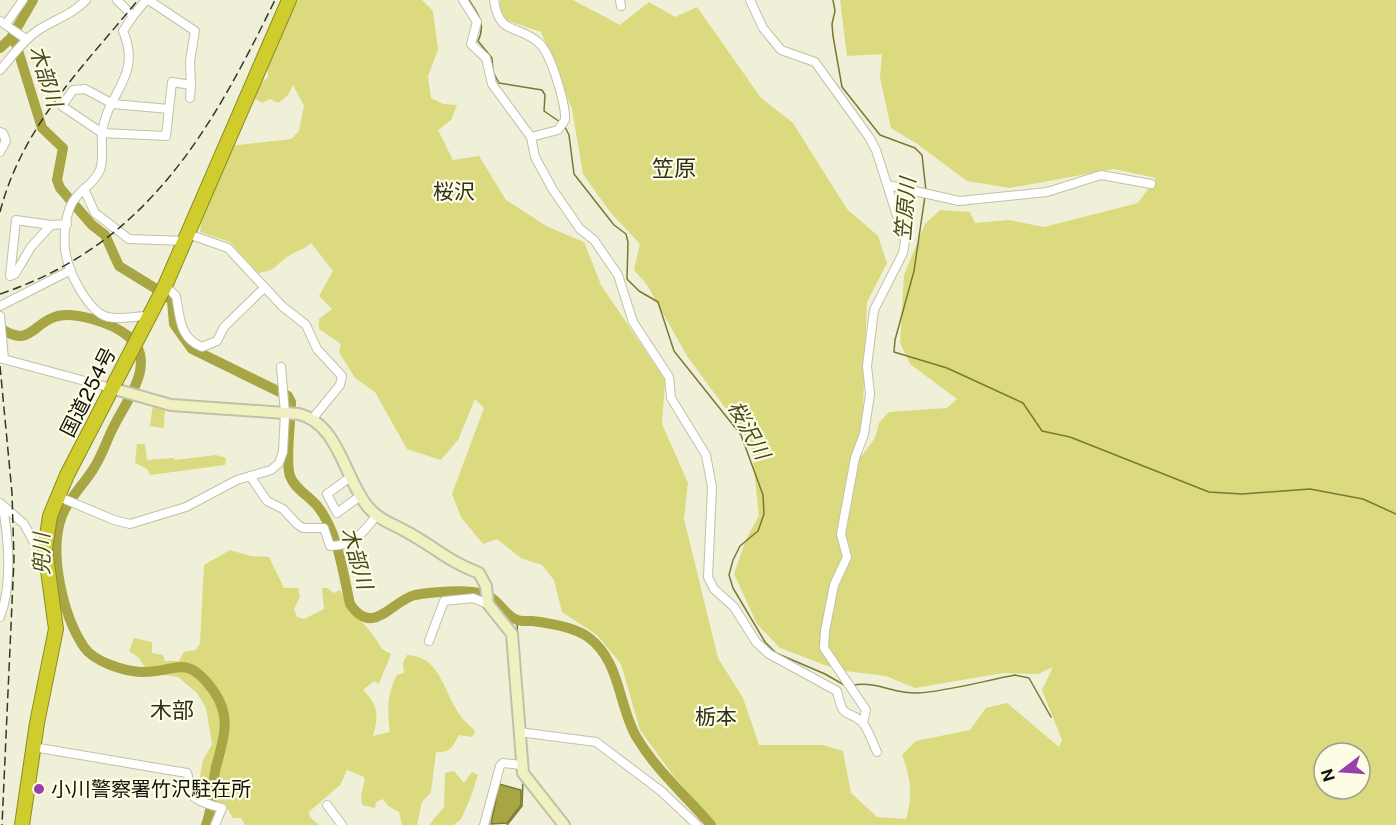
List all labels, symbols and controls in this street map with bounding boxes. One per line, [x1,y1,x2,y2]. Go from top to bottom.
water label: 木部川 [24,42,68,112]
district label: 笠原 [652,155,696,181]
water label: 笠原川 [890,175,920,241]
district label: 桜沢 [433,179,475,204]
street label: 国道254号 [55,343,121,441]
water label: 桜沢川 [723,396,776,465]
water label: 木部川 [336,524,378,594]
water label: 兜川 [29,531,54,575]
district label: 木部 [150,697,194,723]
district label: 栃本 [695,704,737,729]
north arrow [1312,741,1372,801]
text: N [1317,766,1339,784]
place label: 小川警察署竹沢駐在所 [51,777,251,801]
marker: 小川警察署竹沢駐在所 [32,782,46,796]

